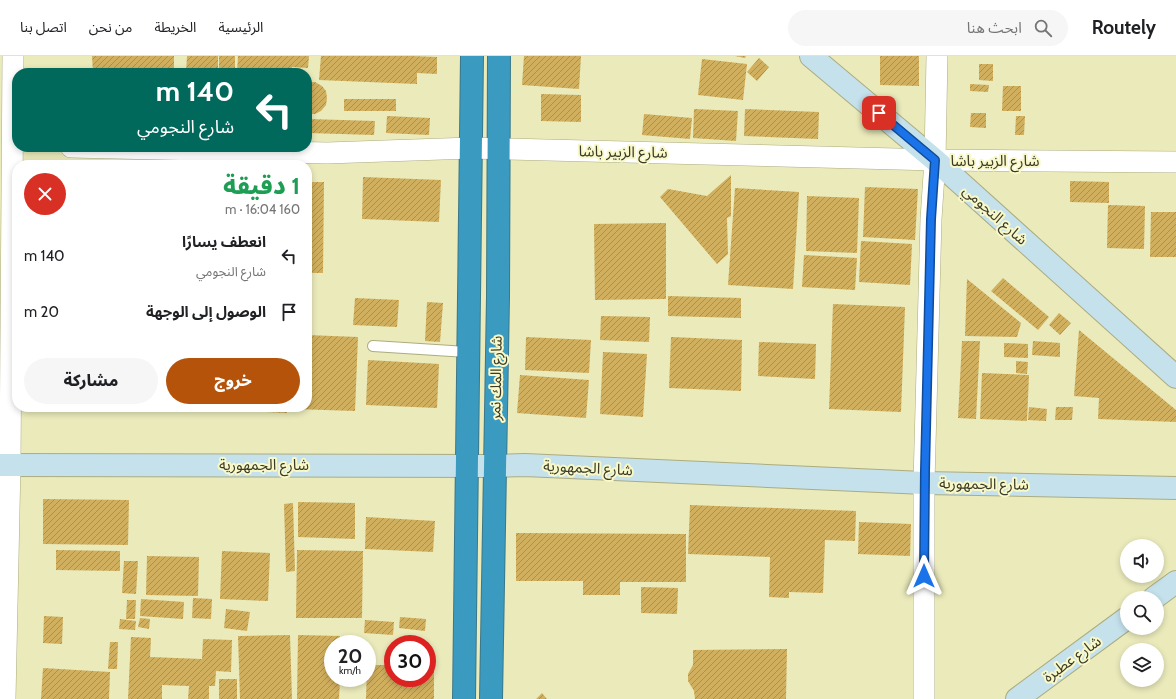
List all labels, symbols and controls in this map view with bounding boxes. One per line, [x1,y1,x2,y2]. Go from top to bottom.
search box [788,10,1068,46]
text: Routely [1092,16,1156,39]
icon: search [1032,17,1054,39]
text: اتصل بنا [20,18,67,36]
text: من نحن [89,18,132,36]
text: الخريطة [154,18,196,36]
text: الرئيسية [218,18,263,36]
text: ابحث هنا [967,19,1022,37]
text: 140 m [156,74,234,108]
icon: left [248,84,300,136]
pin [862,96,896,130]
icon: arrive [868,102,890,124]
text: شارع النجومي [137,116,234,138]
street label: شارع الزبير باشا [578,142,668,165]
street label: شارع الزبير باشا [950,152,1040,173]
text: 1 دقيقة [223,171,300,200]
button: close [24,173,66,215]
street label: شارع النجومي [957,181,1031,251]
text: 160 m · 16:04 [225,201,300,217]
text: انعطف يسارًا [182,233,266,251]
icon: left [278,245,300,267]
text: 140 m [24,247,65,265]
text: شارع النجومي [196,263,266,279]
icon: arrive [278,301,300,323]
text: 20 m [24,303,59,321]
text: الوصول إلى الوجهة [146,303,266,321]
street label: شارع المك نمر [486,335,509,422]
button: مشاركة [24,358,158,404]
button: خروج [166,358,300,404]
street label: شارع الجمهورية [219,456,309,477]
street label: شارع الجمهورية [543,457,634,482]
street label: شارع الجمهورية [939,474,1029,497]
map controls [1120,539,1164,687]
button: sound [1120,539,1164,583]
position arrow [903,555,945,597]
button: search [1120,591,1164,635]
street label: شارع عطبرة [1039,632,1106,689]
speed limit sign: 30 [384,635,436,687]
button: layers [1120,643,1164,687]
text: 20 [338,644,362,668]
text: km/h [339,664,361,677]

